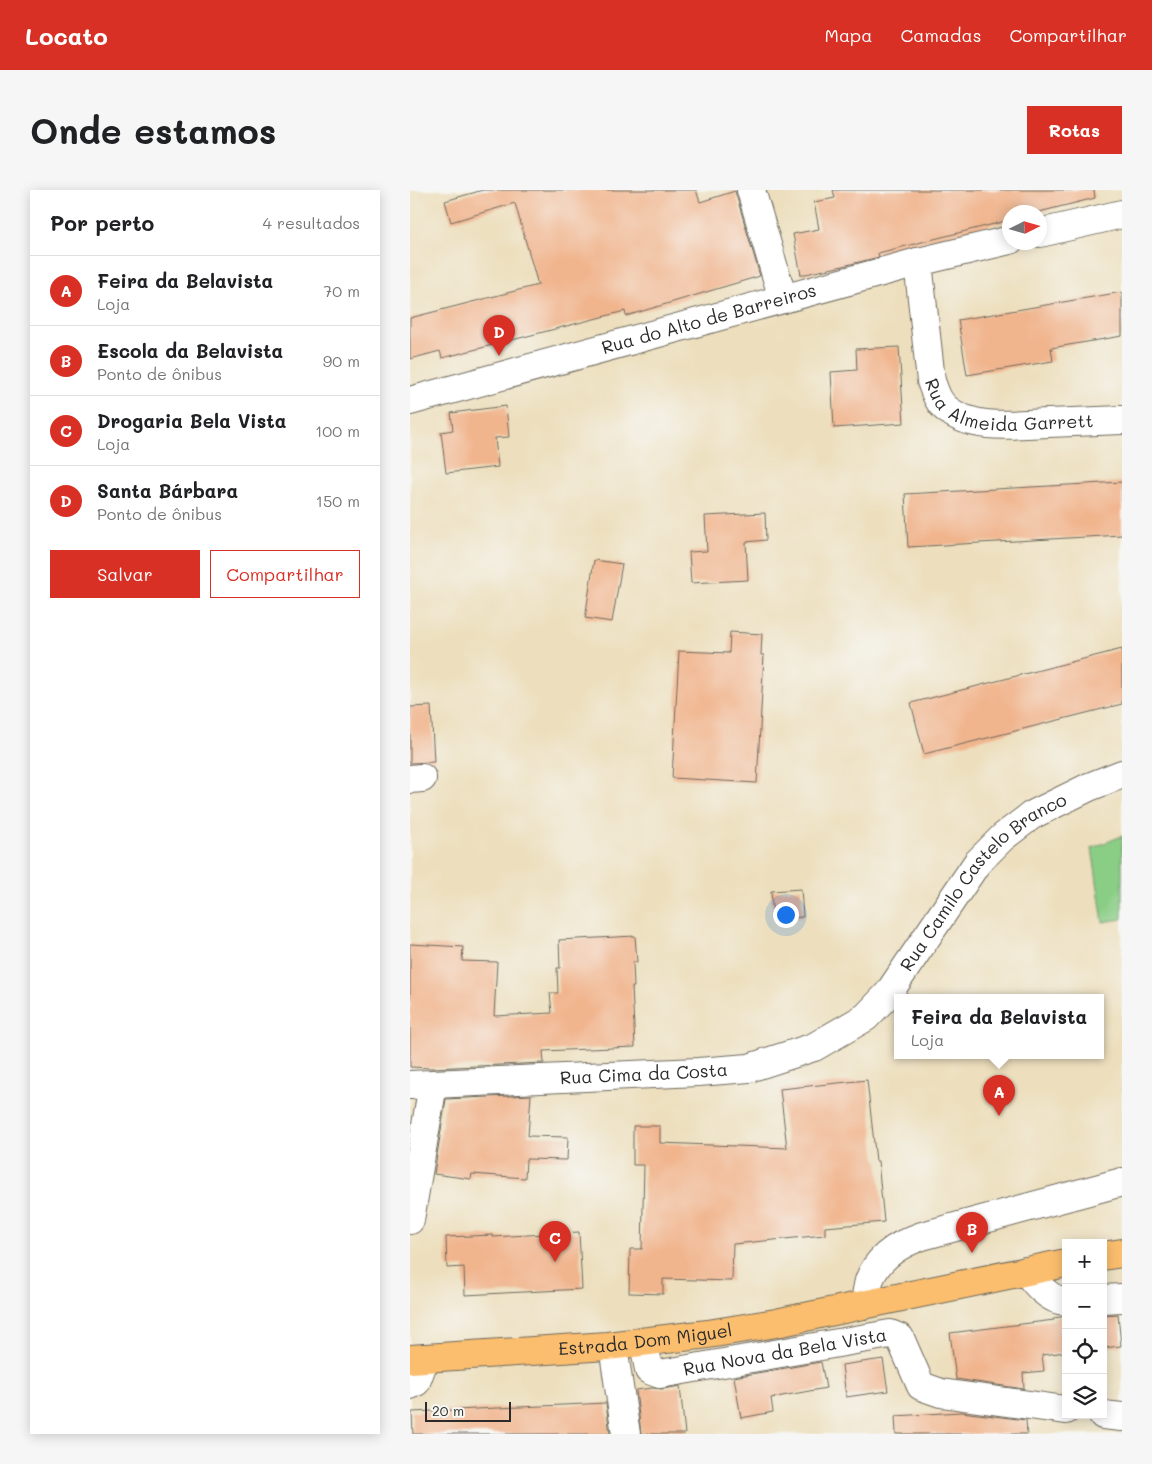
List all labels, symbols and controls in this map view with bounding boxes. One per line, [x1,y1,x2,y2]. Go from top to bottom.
text: Locato [25,20,108,51]
text: Mapa [825,23,872,47]
text: Camadas [900,23,981,47]
text: Compartilhar [1009,23,1127,47]
button: Rotas [1027,106,1122,154]
text: Onde estamos [30,107,276,153]
north arrow [1002,205,1047,250]
text: Por perto [50,209,154,236]
text: 4 resultados [263,212,360,233]
text: Feira da Belavista [97,268,273,293]
street label: Rua do Alto de Barreiros [599,277,819,359]
text: A [60,280,72,301]
text: 70 m [323,280,360,301]
text: Loja [97,293,130,314]
pin: D [483,315,515,356]
text: Escola da Belavista [97,338,283,363]
text: B [61,350,71,371]
text: 90 m [323,350,360,371]
text: Ponto de ônibus [97,363,222,384]
street label: Rua Almeida Garrett [920,375,1094,436]
text: Drogaria Bela Vista [97,408,286,433]
text: C [60,420,72,441]
text: 100 m [315,420,360,441]
text: Loja [97,433,130,454]
text: Santa Bárbara [97,478,238,503]
text: D [60,490,72,511]
text: 150 m [316,490,360,511]
text: Ponto de ônibus [97,503,222,524]
button: Salvar [50,550,200,598]
button: Compartilhar [210,550,360,598]
street label: Rua Camilo Castelo Branco [894,787,1071,975]
your location [773,902,799,928]
popup [894,994,1104,1059]
text: Feira da Belavista [911,1004,1087,1029]
text: Loja [911,1029,944,1050]
street label: Rua Cima da Costa [559,1057,728,1089]
pin: A [983,1075,1015,1116]
pin: B [956,1212,988,1253]
pin: C [539,1221,571,1262]
map controls [1062,1239,1107,1419]
button: + [1062,1239,1107,1284]
button: − [1062,1284,1107,1329]
street label: Estrada Dom Miguel [557,1317,734,1360]
street label: Rua Nova da Bela Vista [681,1322,888,1381]
button: locate [1062,1329,1107,1374]
button: layers [1062,1374,1107,1419]
scale bar [425,1399,511,1422]
text: 20 m [432,1401,464,1420]

